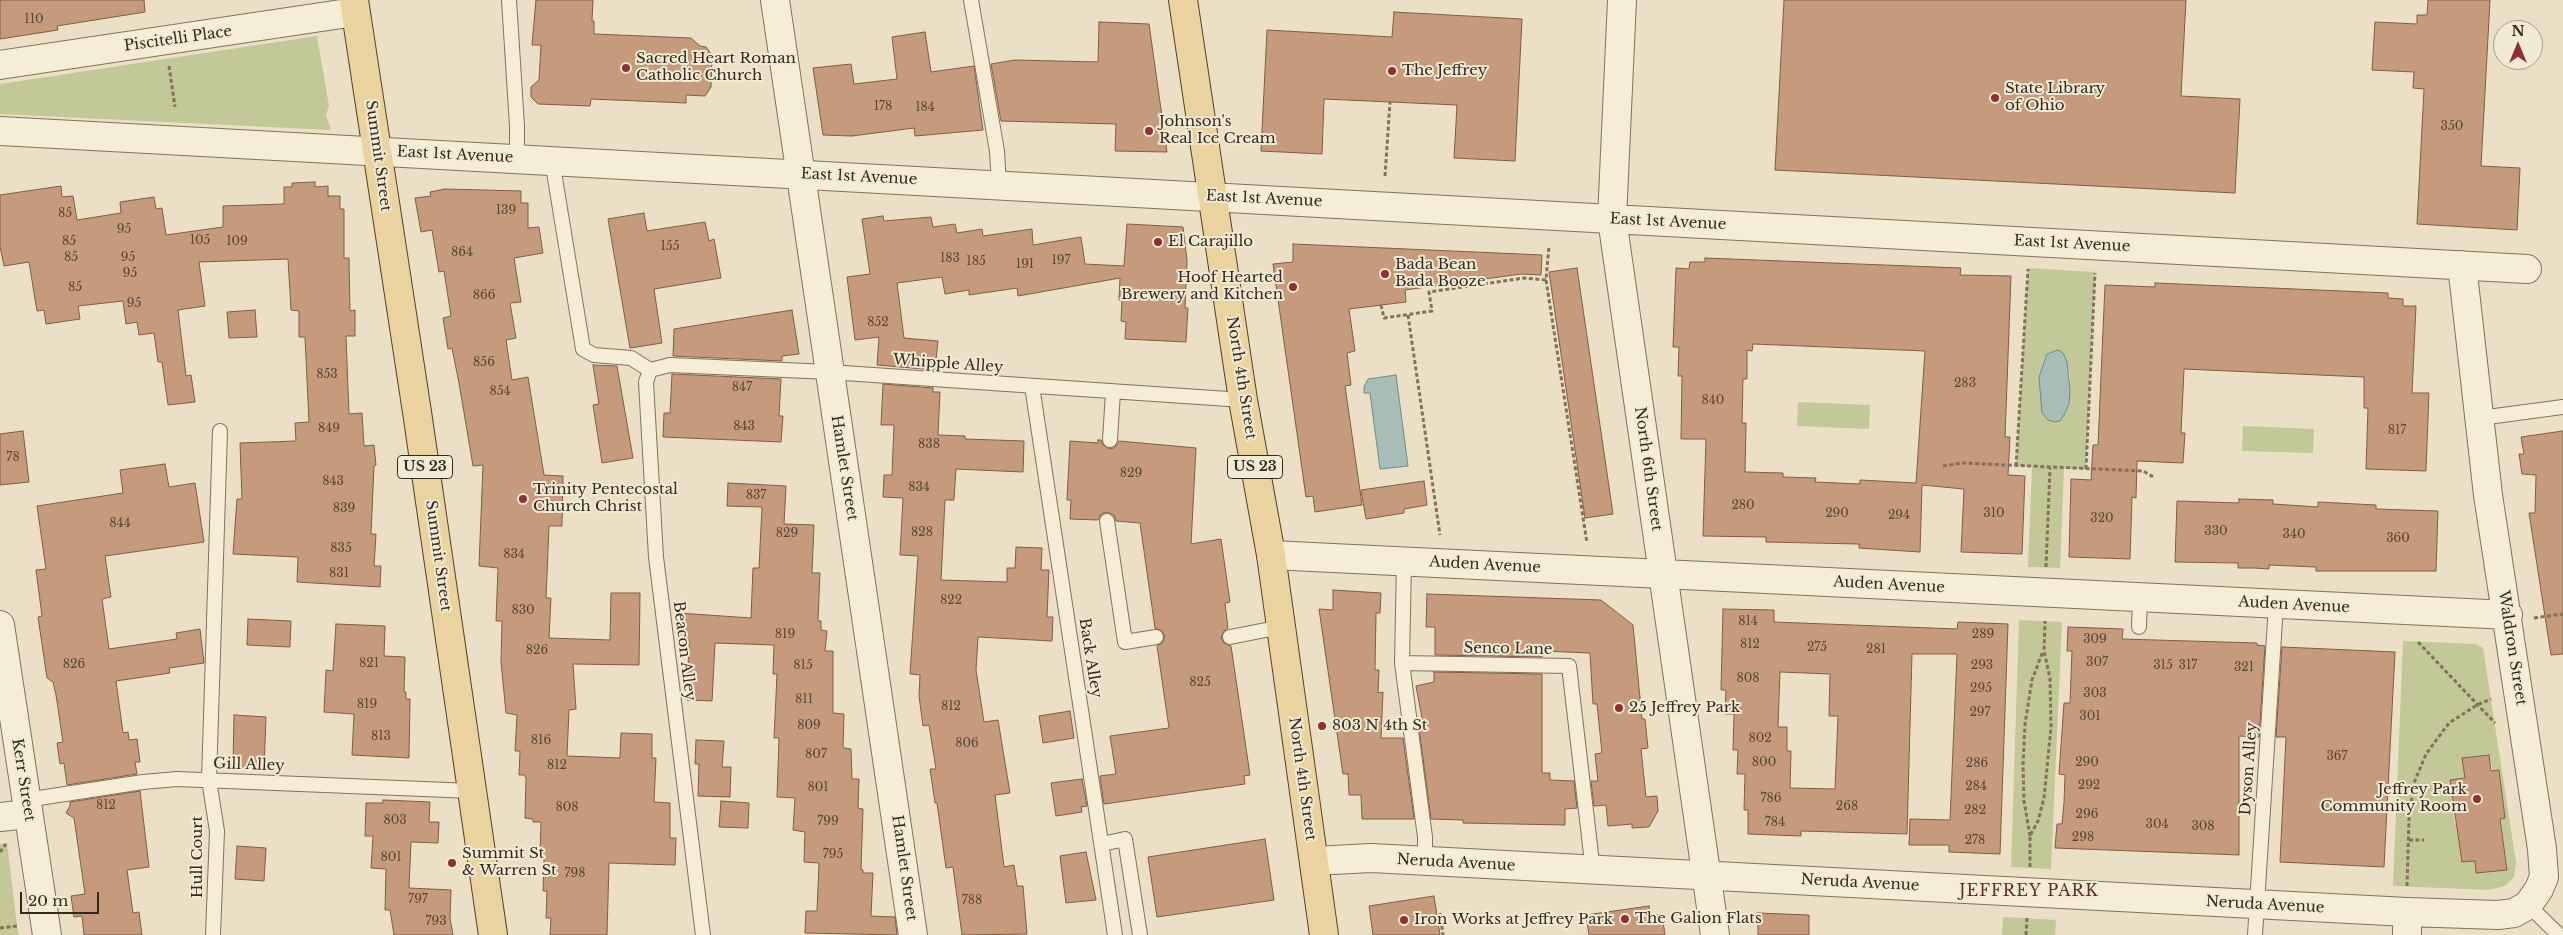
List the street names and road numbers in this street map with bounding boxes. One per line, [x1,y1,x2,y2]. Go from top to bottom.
street label: Piscitelli Place [123,23,233,55]
street label: Summit Street [361,99,395,213]
street label: East 1st Avenue [396,143,514,167]
street label: East 1st Avenue [800,165,918,189]
street label: East 1st Avenue [1205,187,1323,211]
street label: East 1st Avenue [1609,210,1727,234]
street label: East 1st Avenue [2013,232,2131,256]
street label: North 4th Street [1222,315,1260,441]
street label: Whipple Alley [892,351,1004,377]
street label: North 6th Street [1630,406,1666,532]
street label: Hamlet Street [827,414,861,522]
road number: US 23 [398,456,452,478]
road number: US 23 [1228,456,1282,478]
street label: Summit Street [421,499,455,613]
street label: Auden Avenue [1429,553,1541,577]
street label: Auden Avenue [1833,573,1945,597]
street label: Waldron Street [2494,589,2530,707]
street label: Auden Avenue [2238,593,2350,617]
street label: Beacon Alley [669,600,699,702]
street label: Back Alley [1075,617,1105,699]
street label: Senco Lane [1463,639,1553,659]
street label: North 4th Street [1284,716,1320,842]
street label: Dyson Alley [2237,722,2261,816]
street label: Kerr Street [8,737,38,823]
street label: Gill Alley [213,755,285,775]
street label: Hamlet Street [888,814,920,922]
street label: Hull Court [189,816,207,898]
street label: Neruda Avenue [1396,851,1516,875]
street label: Neruda Avenue [1800,871,1920,895]
street label: Neruda Avenue [2205,893,2325,917]

